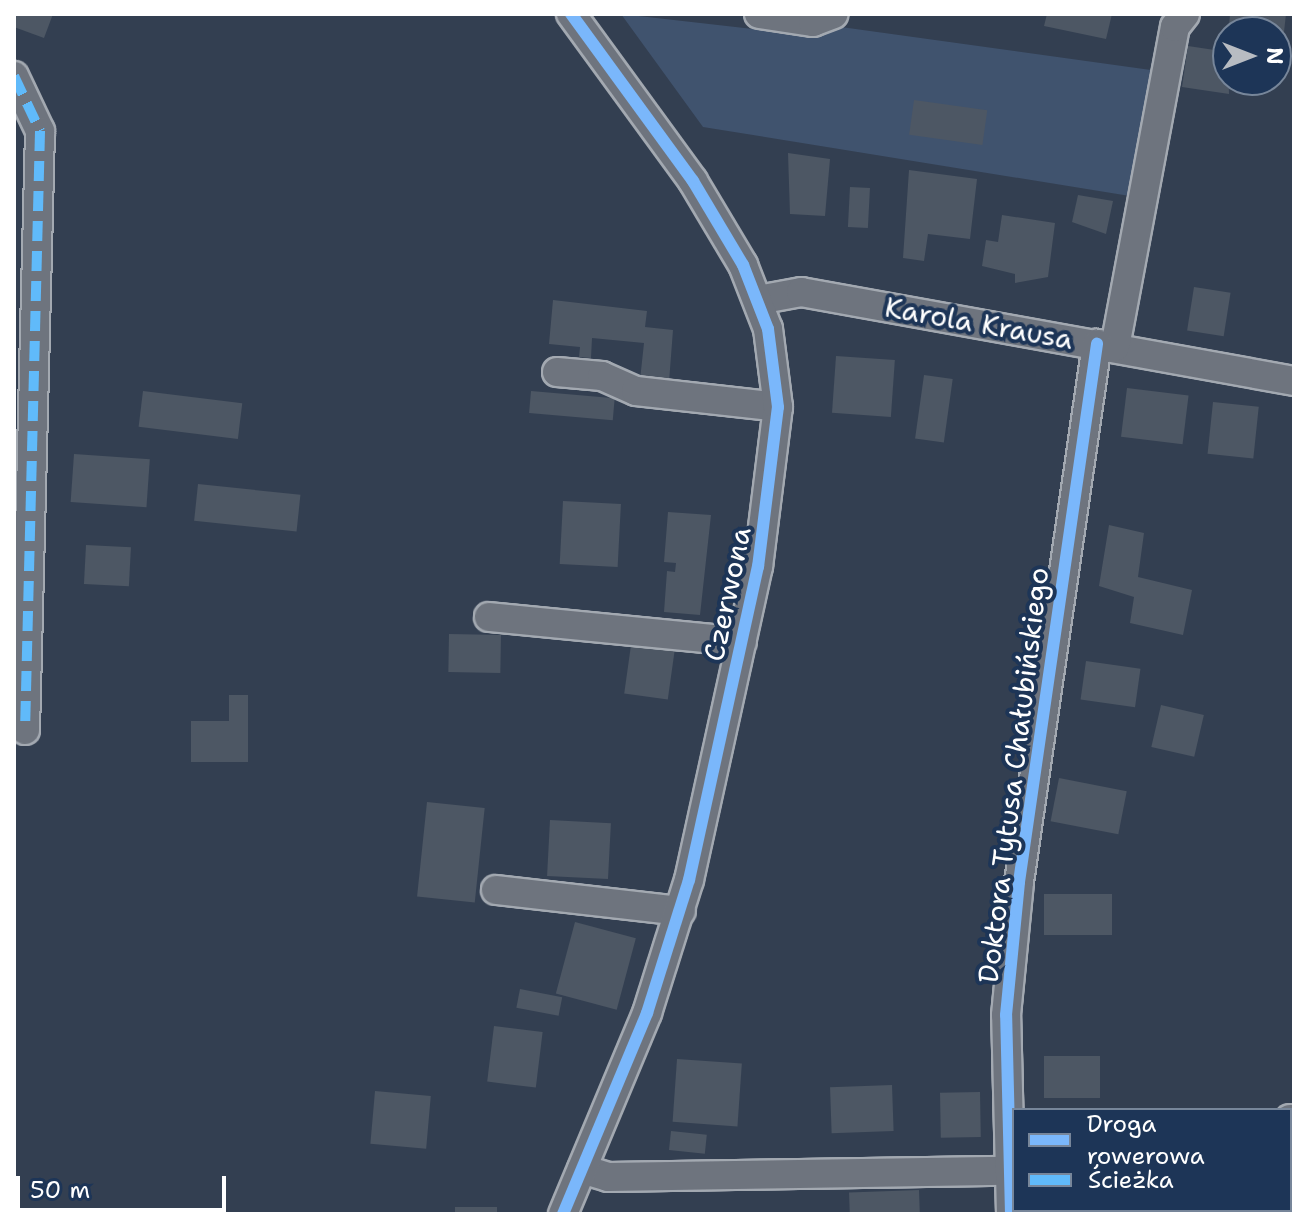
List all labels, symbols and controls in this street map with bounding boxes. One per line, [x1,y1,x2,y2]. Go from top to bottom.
north arrow [1212,16,1292,96]
text: N [1260,47,1289,65]
street label: Karola Krausa [882,290,1076,356]
street label: Czerwona [696,524,758,664]
street label: Doktora Tytusa Chałubińskiego [971,565,1055,985]
legend [1012,1108,1292,1212]
text: Droga rowerowa [1087,1108,1205,1172]
scale bar [20,1160,230,1210]
text: Ścieżka [1088,1164,1174,1196]
text: 50 m [30,1174,90,1206]

